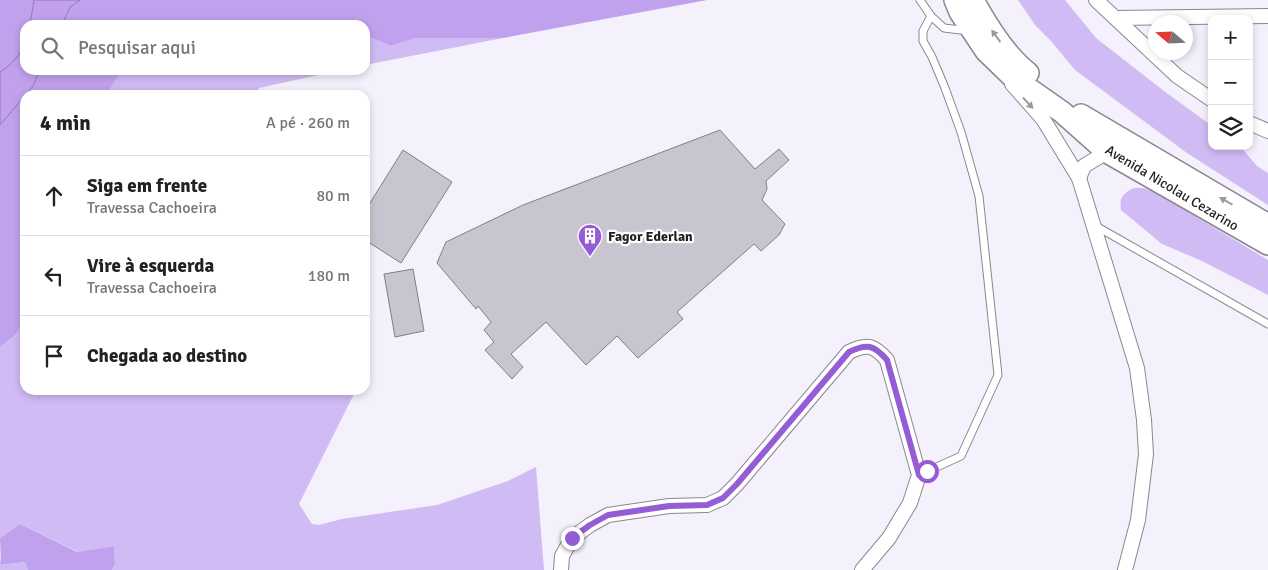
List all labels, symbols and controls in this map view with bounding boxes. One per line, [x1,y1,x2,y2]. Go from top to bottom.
north arrow [1148,15,1193,60]
map controls [1208,15,1253,150]
button: + [1208,15,1253,60]
search box [20,20,370,75]
one-way arrow [991,29,1001,43]
icon: search [38,34,66,62]
text: Pesquisar aqui [78,36,196,60]
button: − [1208,60,1253,105]
one-way arrow [1022,97,1034,109]
button: layers [1208,105,1253,150]
text: 4 min [40,110,91,136]
text: A pé · 260 m [266,113,350,133]
street label: Avenida Nicolau Cezarino [1102,141,1242,235]
text: Siga em frente [87,174,207,198]
icon: ahead [40,182,68,210]
text: 80 m [316,186,350,206]
one-way arrow [1218,197,1233,205]
text: Travessa Cachoeira [87,198,217,218]
building icon: Fagor Ederlan [577,223,603,257]
place label: Fagor Ederlan [608,228,693,245]
text: Vire à esquerda [87,254,214,278]
icon: left [40,262,68,290]
text: 180 m [308,266,350,286]
text: Travessa Cachoeira [87,278,217,298]
icon: arrive [40,342,68,370]
text: Chegada ao destino [87,344,247,368]
route start [916,460,939,483]
route end [561,527,584,550]

